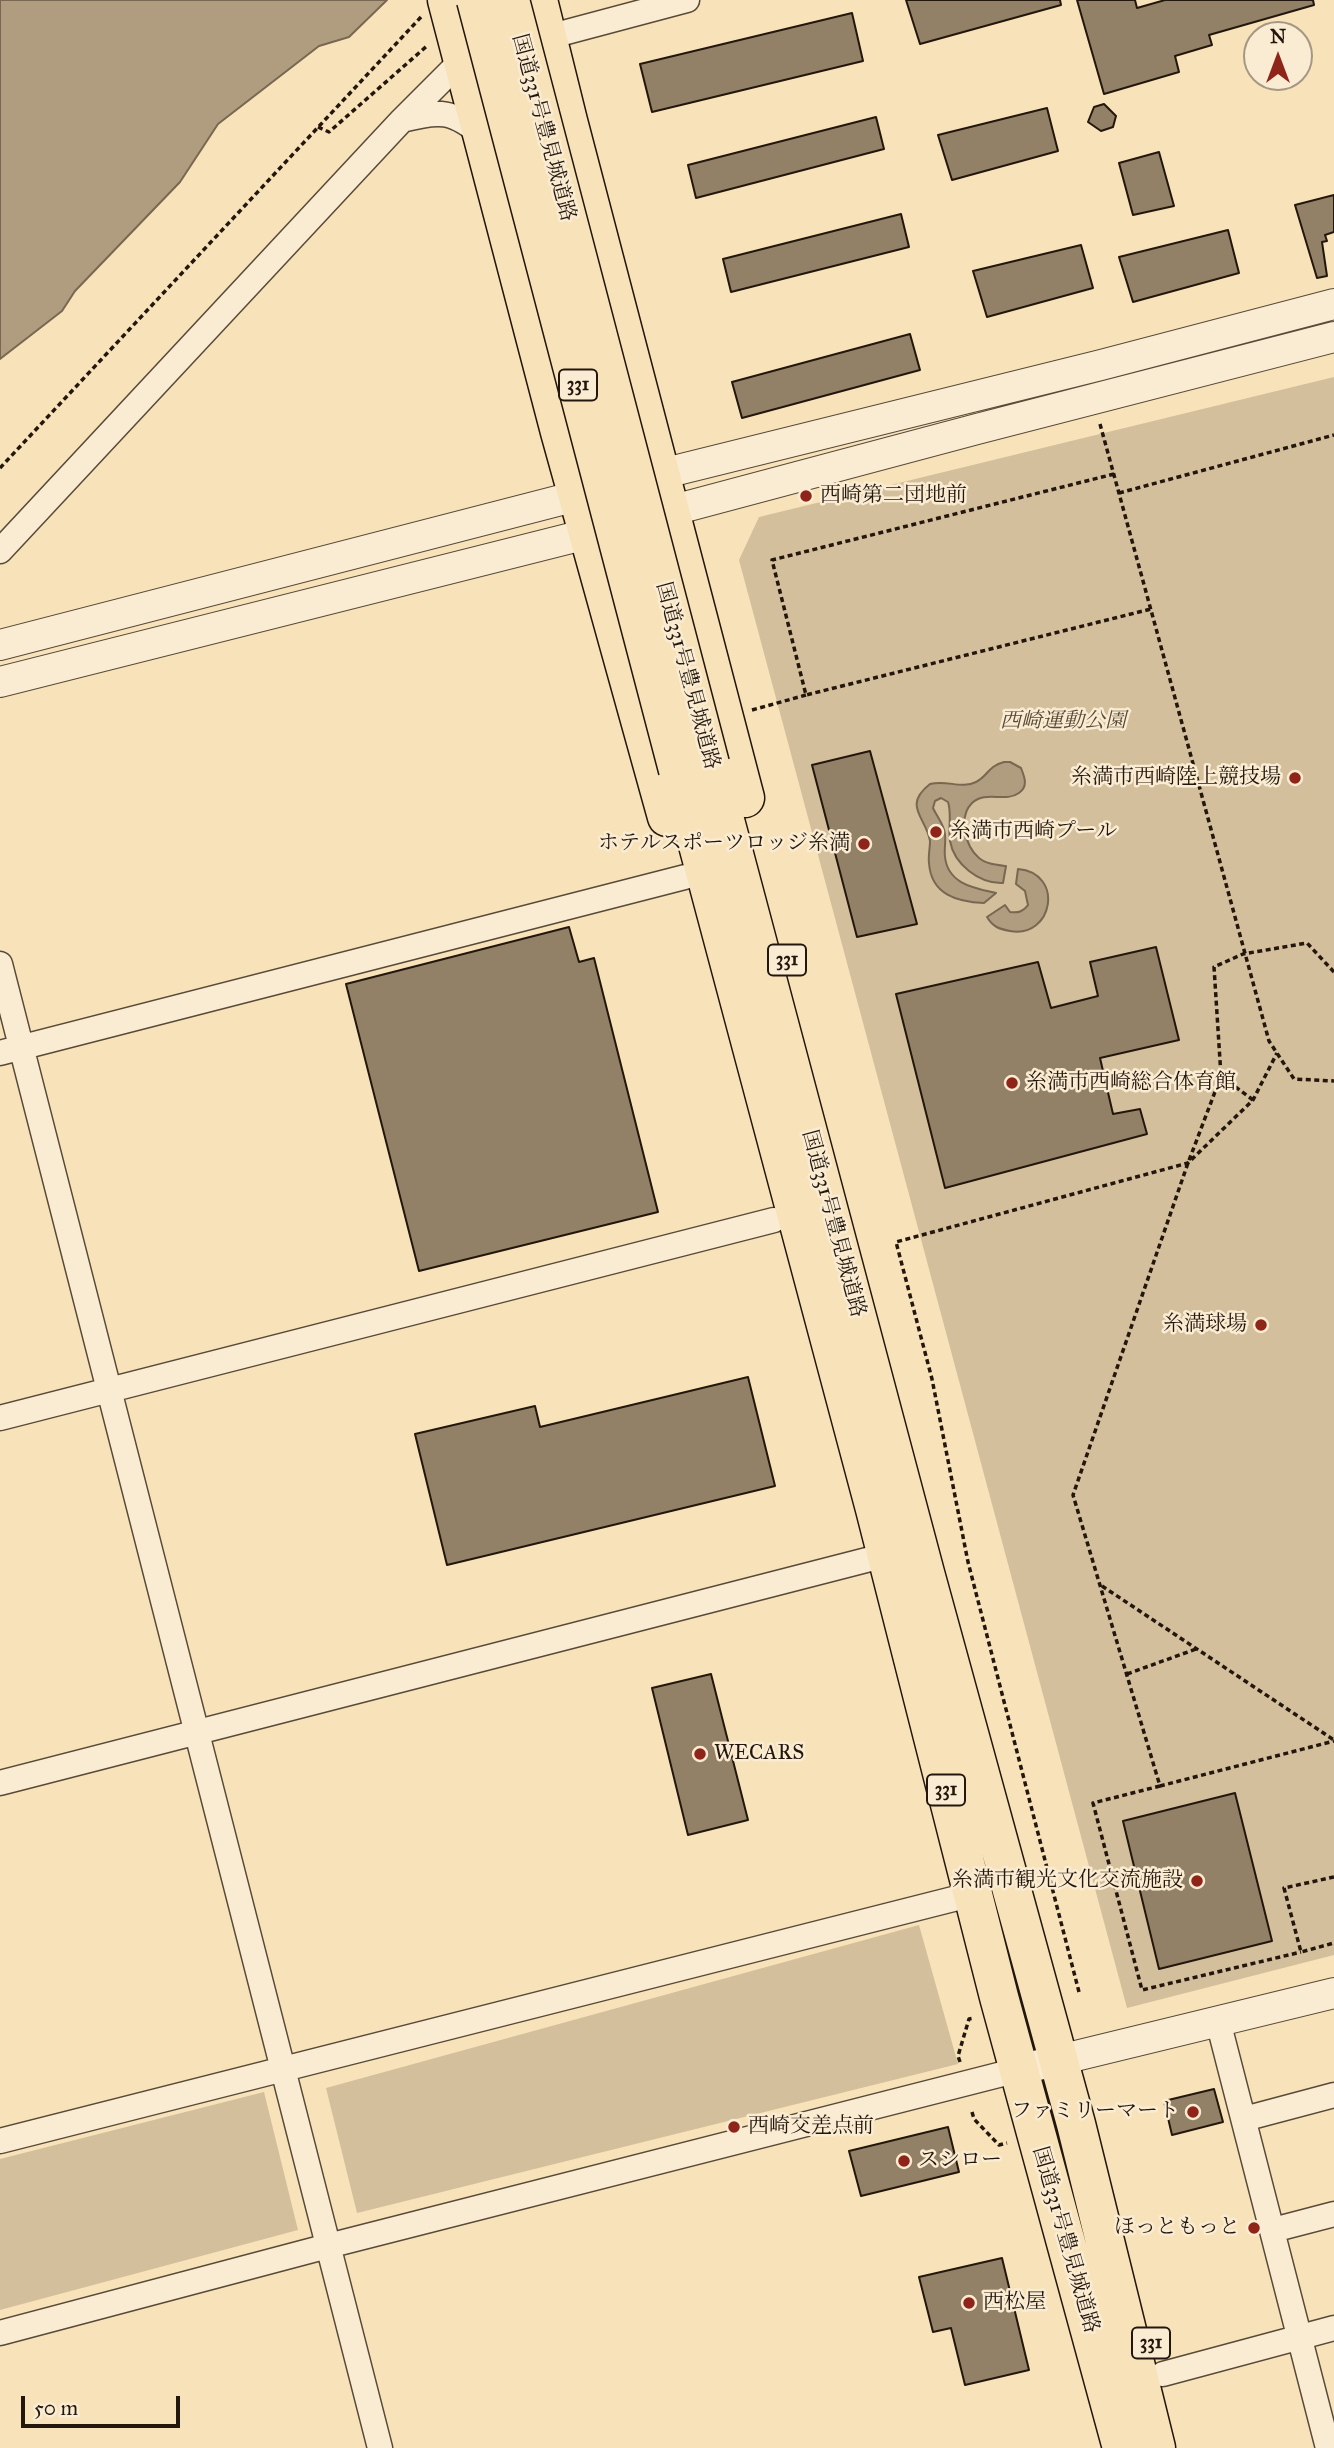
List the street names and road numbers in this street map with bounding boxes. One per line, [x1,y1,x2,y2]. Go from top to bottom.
street label: 国道331号豊見城道路 [506,31,580,225]
road number: 331 [559,370,597,400]
street label: 国道331号豊見城道路 [650,579,724,773]
road number: 331 [768,944,806,976]
street label: 国道331号豊見城道路 [796,1127,870,1321]
road number: 331 [927,1774,965,1806]
street label: 国道331号豊見城道路 [1026,2144,1104,2336]
road number: 331 [1132,2328,1170,2358]

